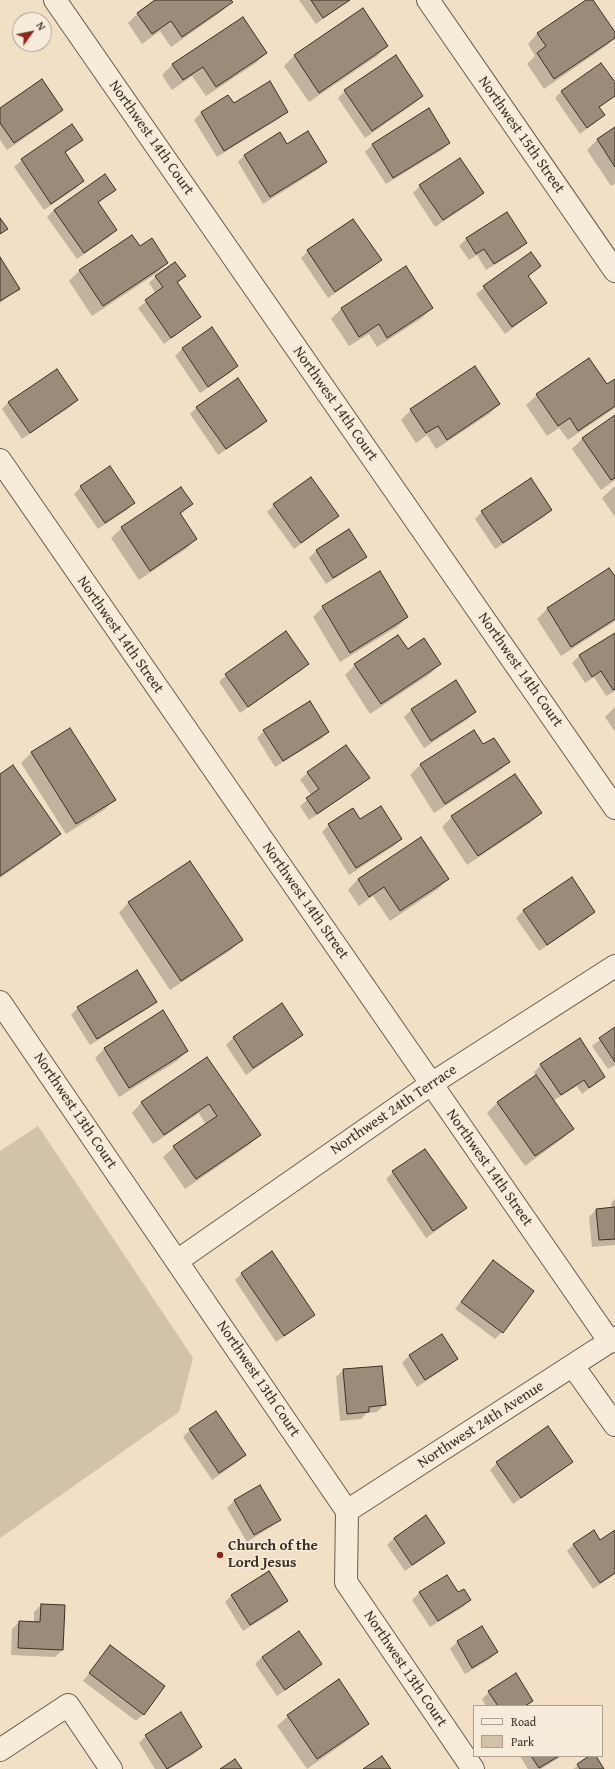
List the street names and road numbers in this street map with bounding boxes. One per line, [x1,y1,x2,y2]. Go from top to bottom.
street label: Northwest 15th Street [474,73,568,197]
street label: Northwest 14th Court [105,77,197,199]
street label: Northwest 14th Court [289,343,381,465]
street label: Northwest 14th Street [73,573,167,697]
street label: Northwest 14th Court [474,609,566,731]
street label: Northwest 14th Street [258,839,352,963]
street label: Northwest 13th Court [29,1050,121,1172]
street label: Northwest 24th Terrace [327,1061,461,1159]
street label: Northwest 14th Street [442,1106,536,1230]
street label: Northwest 13th Court [212,1318,304,1440]
street label: Northwest 24th Avenue [415,1377,547,1473]
street label: Northwest 13th Court [359,1608,451,1730]

